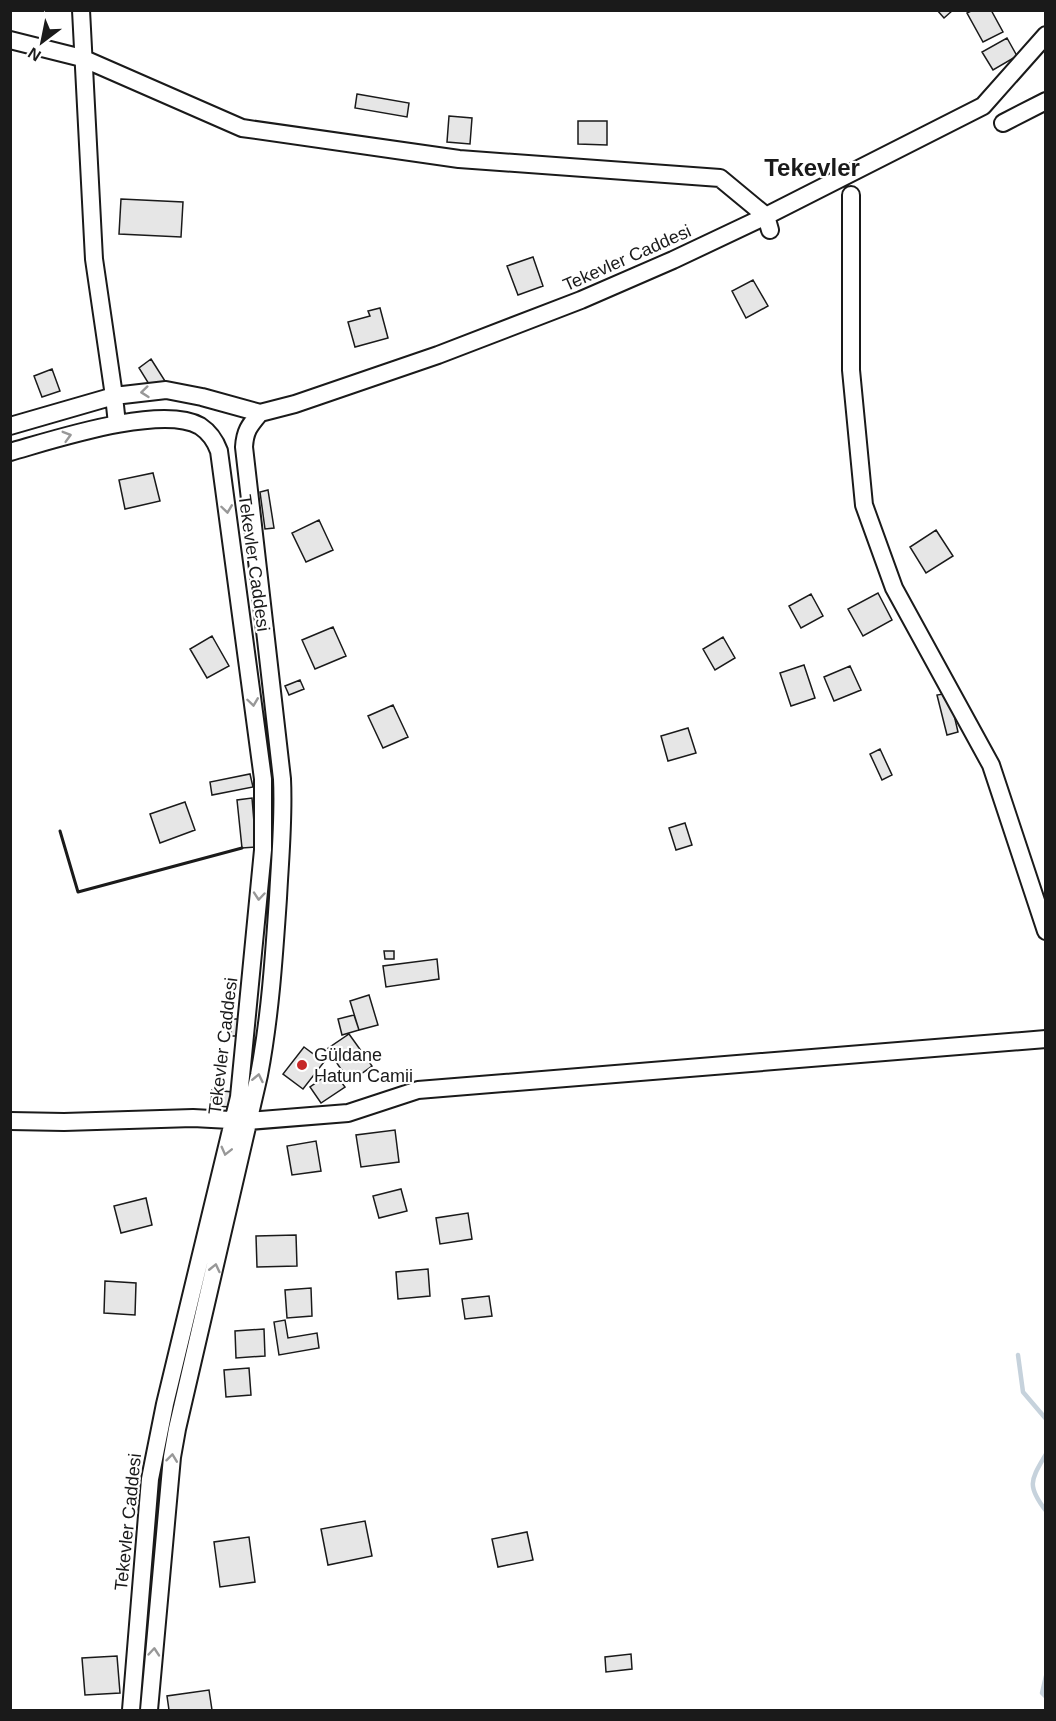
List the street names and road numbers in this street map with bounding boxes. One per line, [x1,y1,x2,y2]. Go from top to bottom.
street label: Tekevler Caddesi [560,221,694,295]
street label: Tekevler Caddesi [234,493,274,633]
street label: Tekevler Caddesi [205,976,241,1116]
street label: Tekevler Caddesi [111,1452,145,1592]

